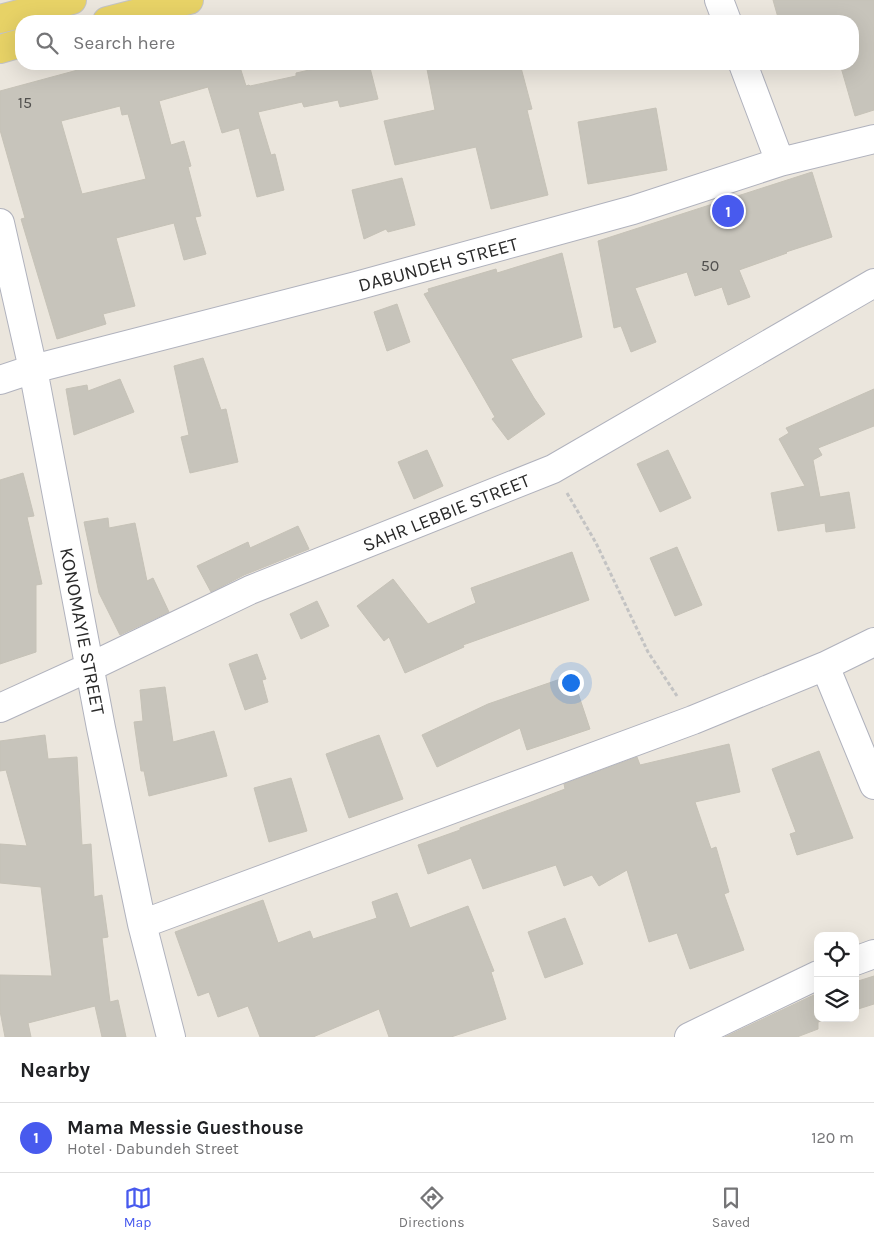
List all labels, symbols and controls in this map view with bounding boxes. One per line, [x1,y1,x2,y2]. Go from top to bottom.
search box [15,15,859,70]
icon: search [33,29,61,57]
text: Search here [73,32,175,54]
house number: 15 [18,93,32,112]
pin: 1 [712,192,744,230]
street label: DABUNDEH STREET [356,233,521,297]
house number: 50 [701,256,719,275]
street label: SAHR LEBBIE STREET [360,469,534,557]
street label: KONOMAYIE STREET [55,546,109,717]
your location [558,670,584,696]
map controls [814,932,859,1022]
button: locate [814,932,859,977]
button: layers [814,977,859,1022]
text: Nearby [20,1058,90,1082]
text: Mama Messie Guesthouse [67,1117,303,1139]
text: 1 [33,1128,39,1147]
text: 120 m [811,1128,854,1147]
text: Hotel · Dabundeh Street [67,1139,239,1158]
tab: Map [124,1184,152,1231]
tab: Directions [399,1184,465,1231]
tab: Saved [712,1184,750,1231]

